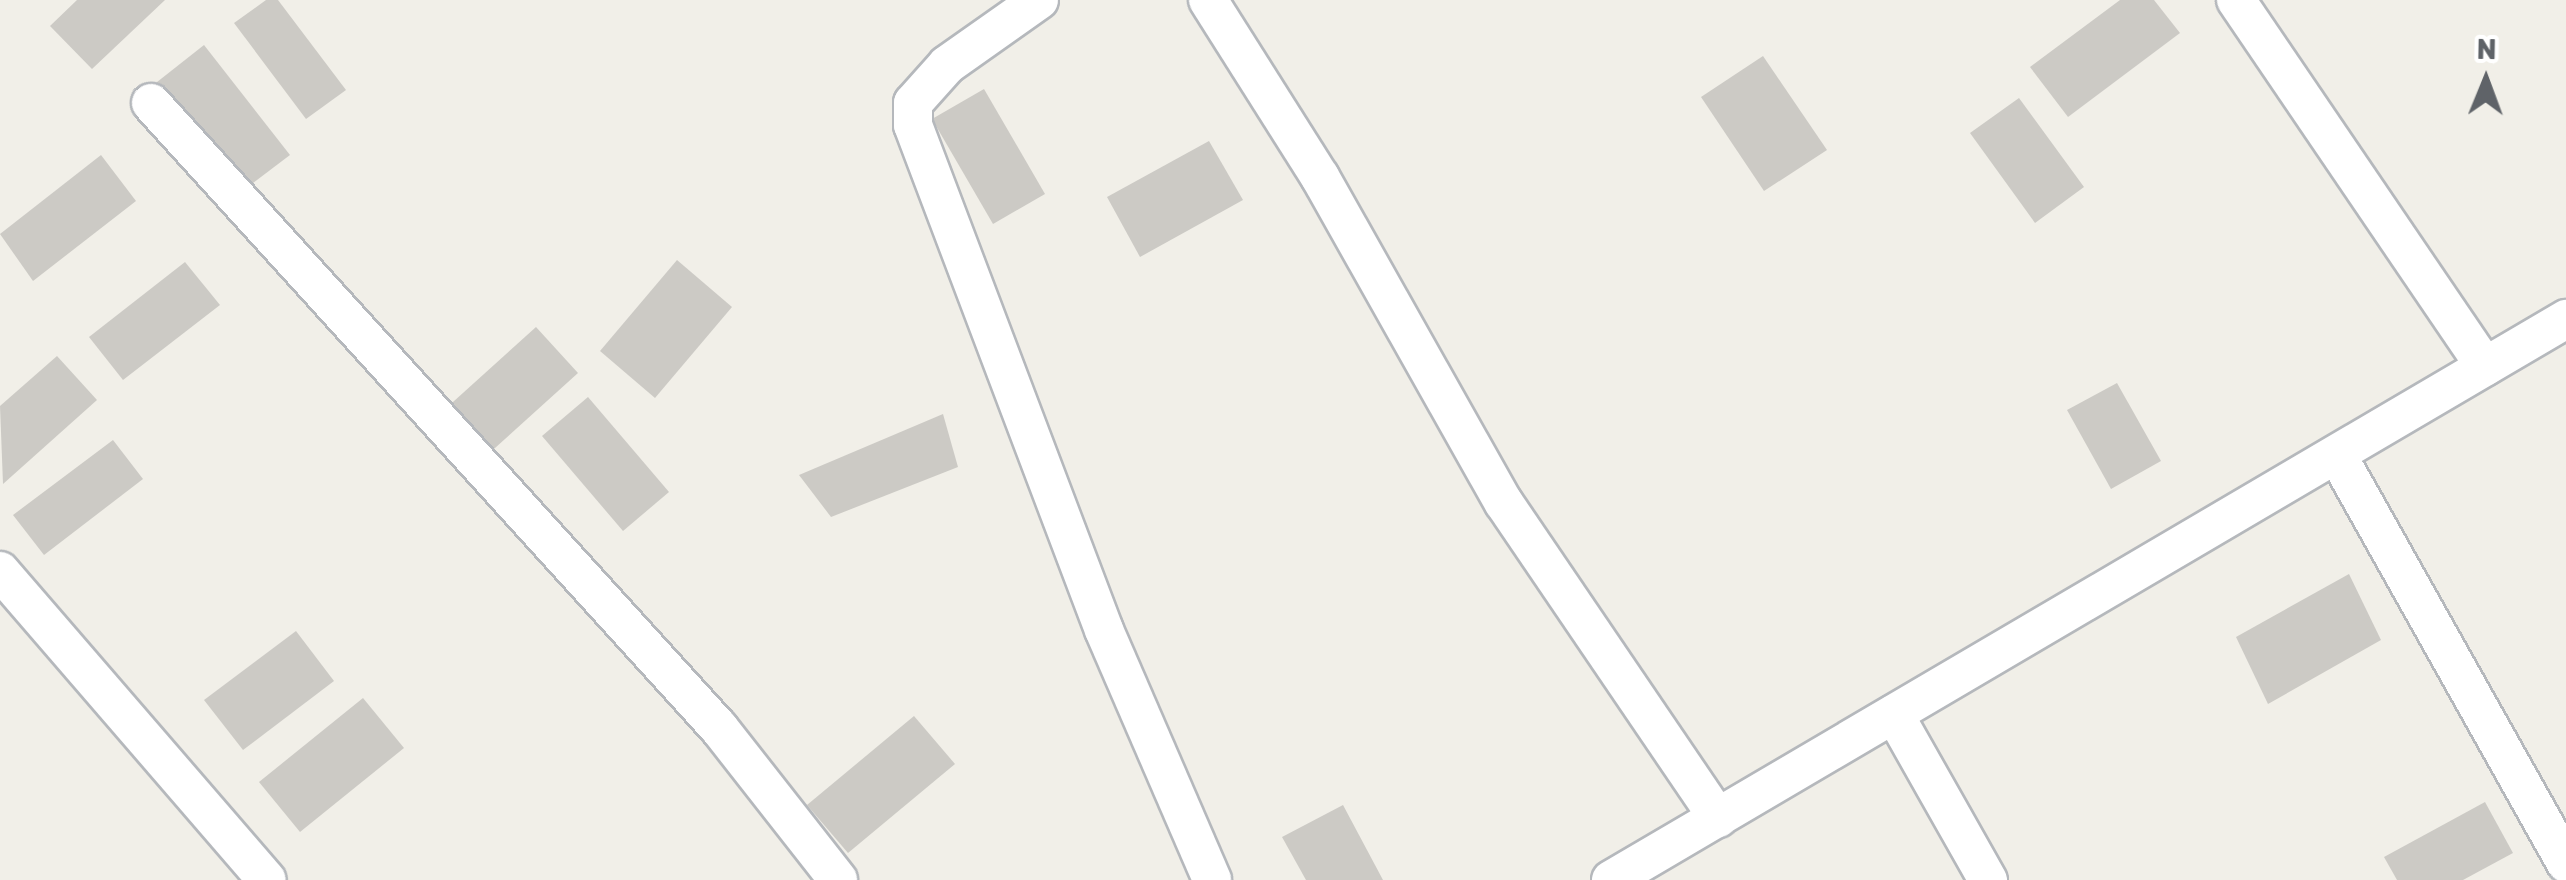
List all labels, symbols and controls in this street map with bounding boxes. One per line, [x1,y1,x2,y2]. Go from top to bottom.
north arrow [2436,30,2536,130]
text: N [2476,33,2497,66]

